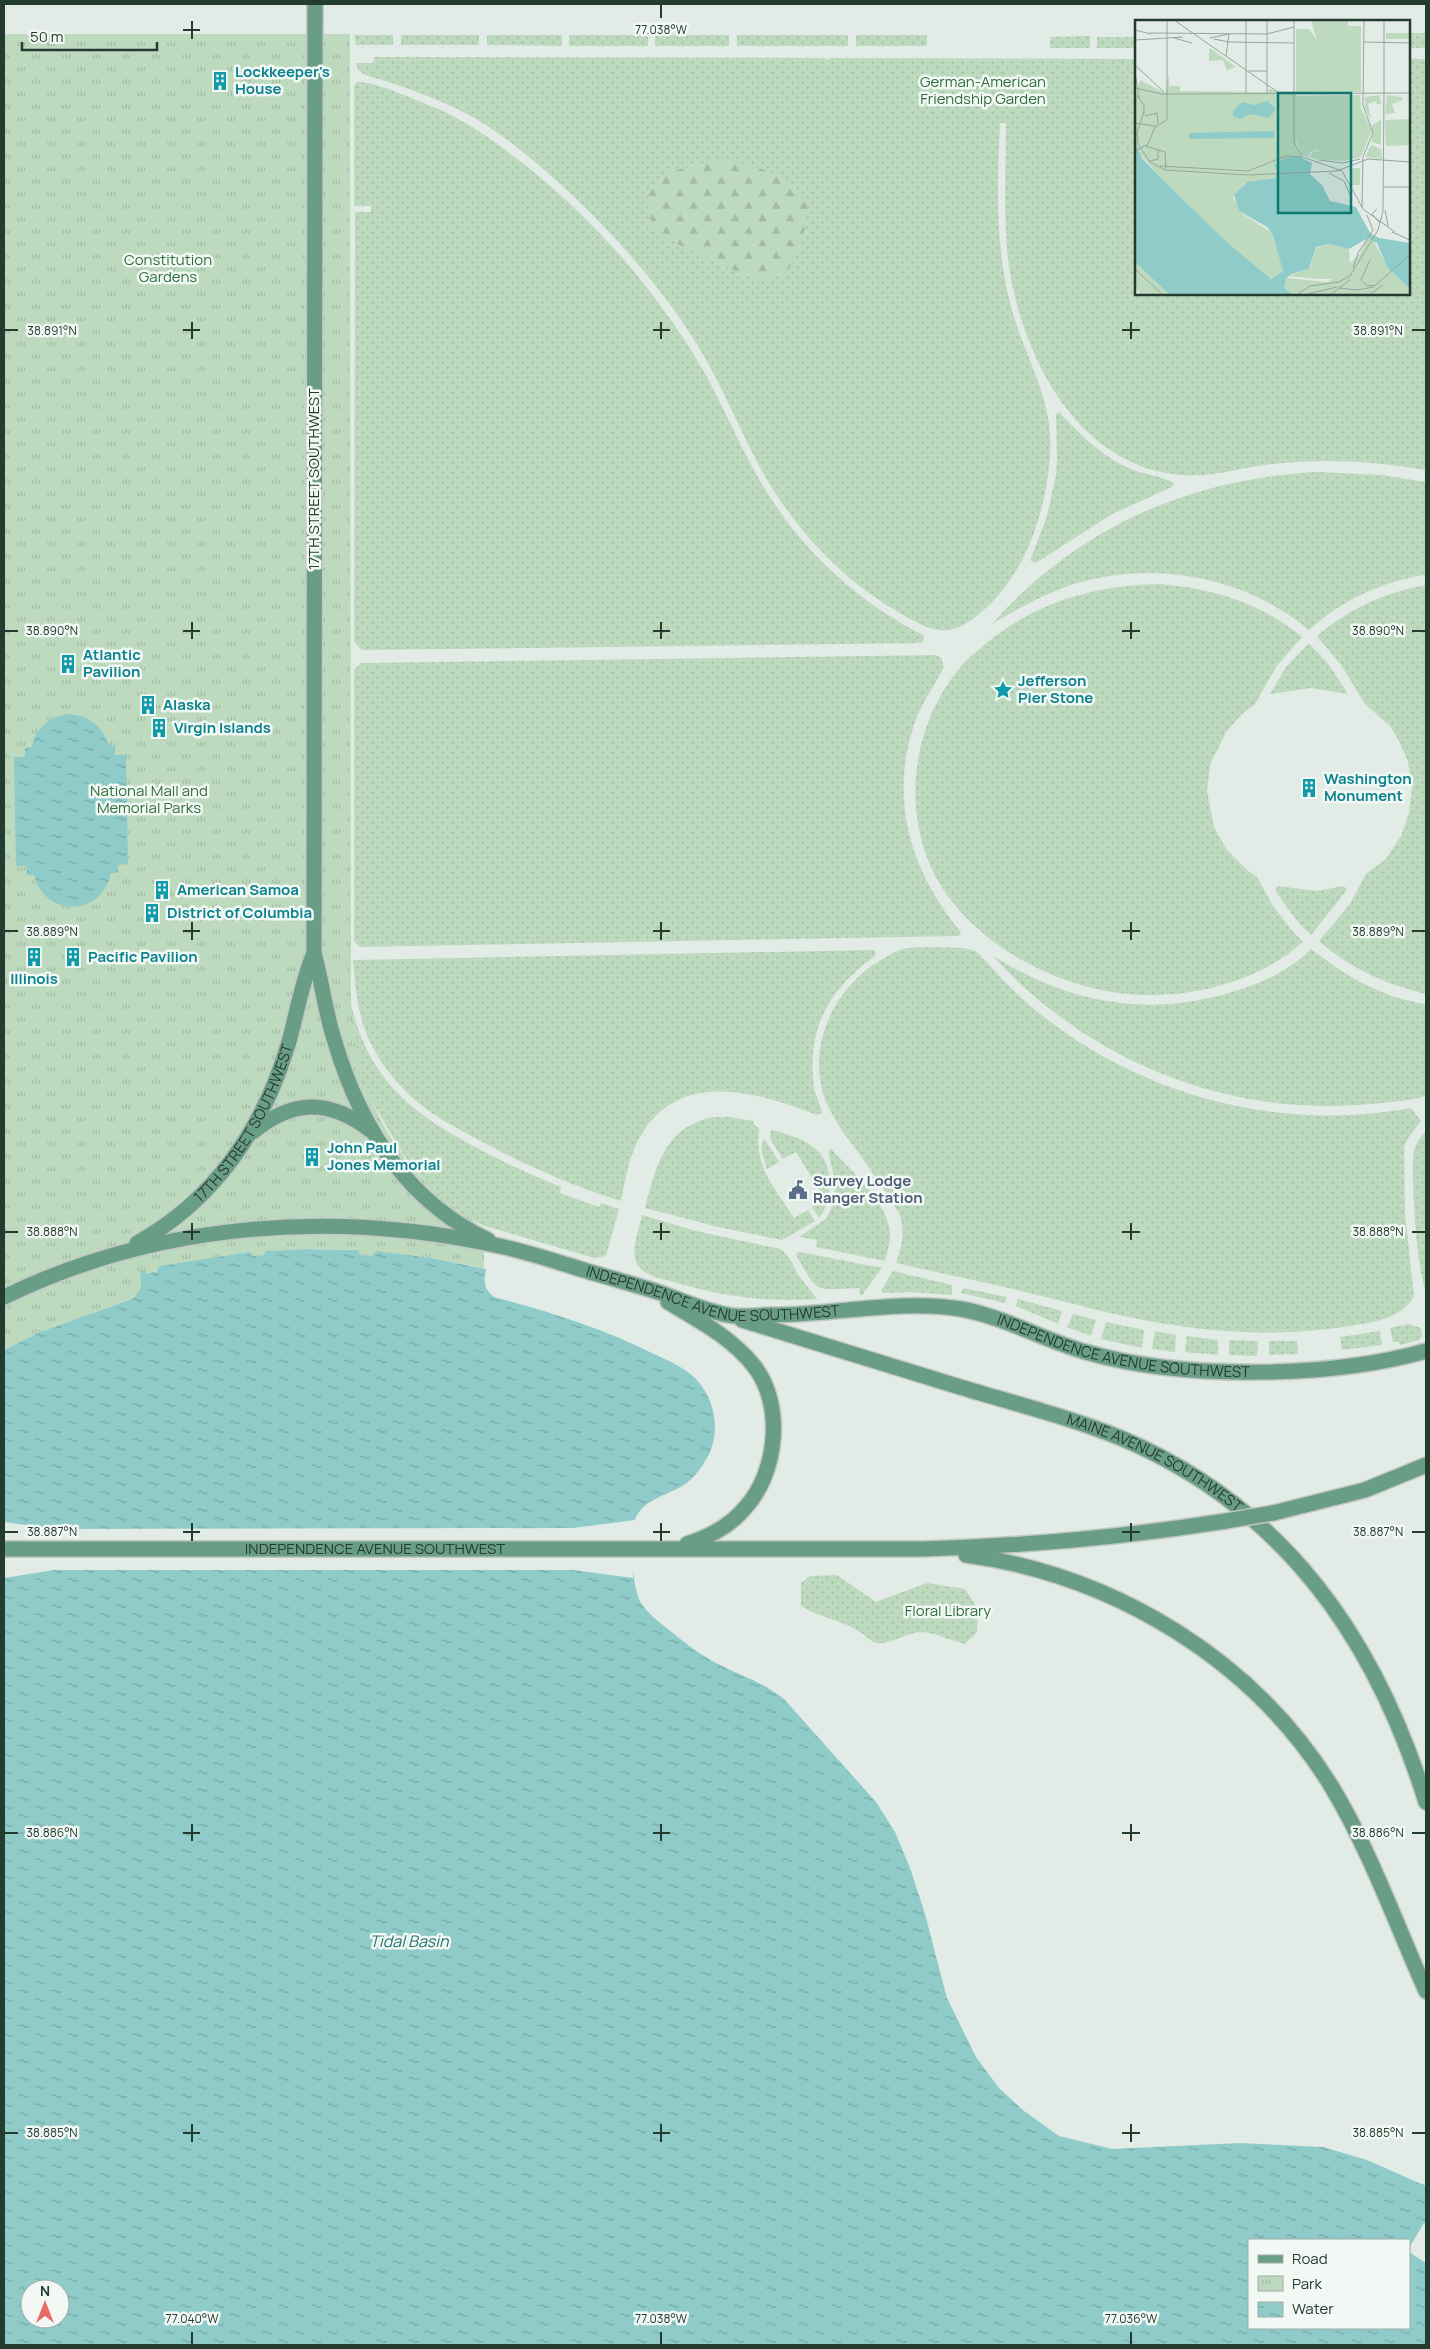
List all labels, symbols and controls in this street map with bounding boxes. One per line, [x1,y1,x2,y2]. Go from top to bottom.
scale bar [22,20,158,52]
inset map [1135,20,1410,295]
text: 77.038°W [635,21,688,38]
text: 50 m [30,26,64,47]
place label: Lockkeeper's House [235,61,330,99]
building icon: Lockkeeper's House [209,70,231,92]
park label: German-American Friendship Garden [920,71,1046,109]
park label: Constitution Gardens [124,249,212,287]
text: 38.891°N [27,322,77,339]
text: 38.891°N [1353,322,1403,339]
street label: 17TH STREET SOUTHWEST [303,388,324,570]
text: 38.890°N [26,622,78,639]
text: 38.890°N [1352,622,1404,639]
place label: Atlantic Pavilion [83,644,141,682]
building icon: Atlantic Pavilion [57,653,79,675]
place label: Jefferson Pier Stone [1018,670,1093,708]
place icon: Jefferson Pier Stone [992,679,1014,701]
building icon: Alaska [137,694,159,716]
place label: Alaska [163,694,211,715]
building icon: Virgin Islands [148,717,170,739]
place label: Virgin Islands [174,717,271,738]
place label: Washington Monument [1324,768,1412,806]
building icon: Washington Monument [1298,777,1320,799]
park label: National Mall and Memorial Parks [90,780,208,818]
building icon: American Samoa [151,879,173,901]
place label: American Samoa [177,879,299,900]
building icon: District of Columbia [141,902,163,924]
place label: District of Columbia [167,902,312,923]
text: 38.889°N [26,923,78,940]
text: 38.889°N [1352,923,1404,940]
building icon: Illinois [23,946,45,968]
building icon: Pacific Pavilion [62,946,84,968]
place label: Pacific Pavilion [88,946,198,967]
place label: Illinois [10,968,58,989]
street label: 17TH STREET SOUTHWEST [189,1041,298,1207]
place label: John Paul Jones Memorial [327,1137,441,1175]
building icon: John Paul Jones Memorial [301,1146,323,1168]
place label: Survey Lodge Ranger Station [813,1170,923,1208]
public building icon: Survey Lodge Ranger Station [787,1179,809,1201]
text: 38.888°N [26,1223,78,1240]
text: 38.888°N [1352,1223,1404,1240]
street label: INDEPENDENCE AVENUE SOUTHWEST [584,1260,841,1326]
street label: INDEPENDENCE AVENUE SOUTHWEST [994,1309,1250,1382]
street label: MAINE AVENUE SOUTHWEST [1064,1408,1247,1517]
text: 38.887°N [27,1523,77,1540]
text: 38.887°N [1353,1523,1403,1540]
street label: INDEPENDENCE AVENUE SOUTHWEST [245,1538,505,1559]
park label: Floral Library [905,1600,991,1621]
text: 38.886°N [26,1824,78,1841]
text: 38.886°N [1352,1824,1404,1841]
water label: Tidal Basin [370,1930,449,1952]
text: 38.885°N [26,2124,78,2141]
text: 38.885°N [1352,2124,1404,2141]
legend [1248,2239,1410,2329]
text: Road [1292,2248,1328,2269]
text: Park [1292,2273,1322,2294]
north arrow [20,2279,70,2329]
text: N [40,2281,50,2300]
text: Water [1292,2298,1334,2319]
text: 77.040°W [166,2310,219,2327]
text: 77.038°W [635,2310,688,2327]
text: 77.036°W [1105,2310,1158,2327]

